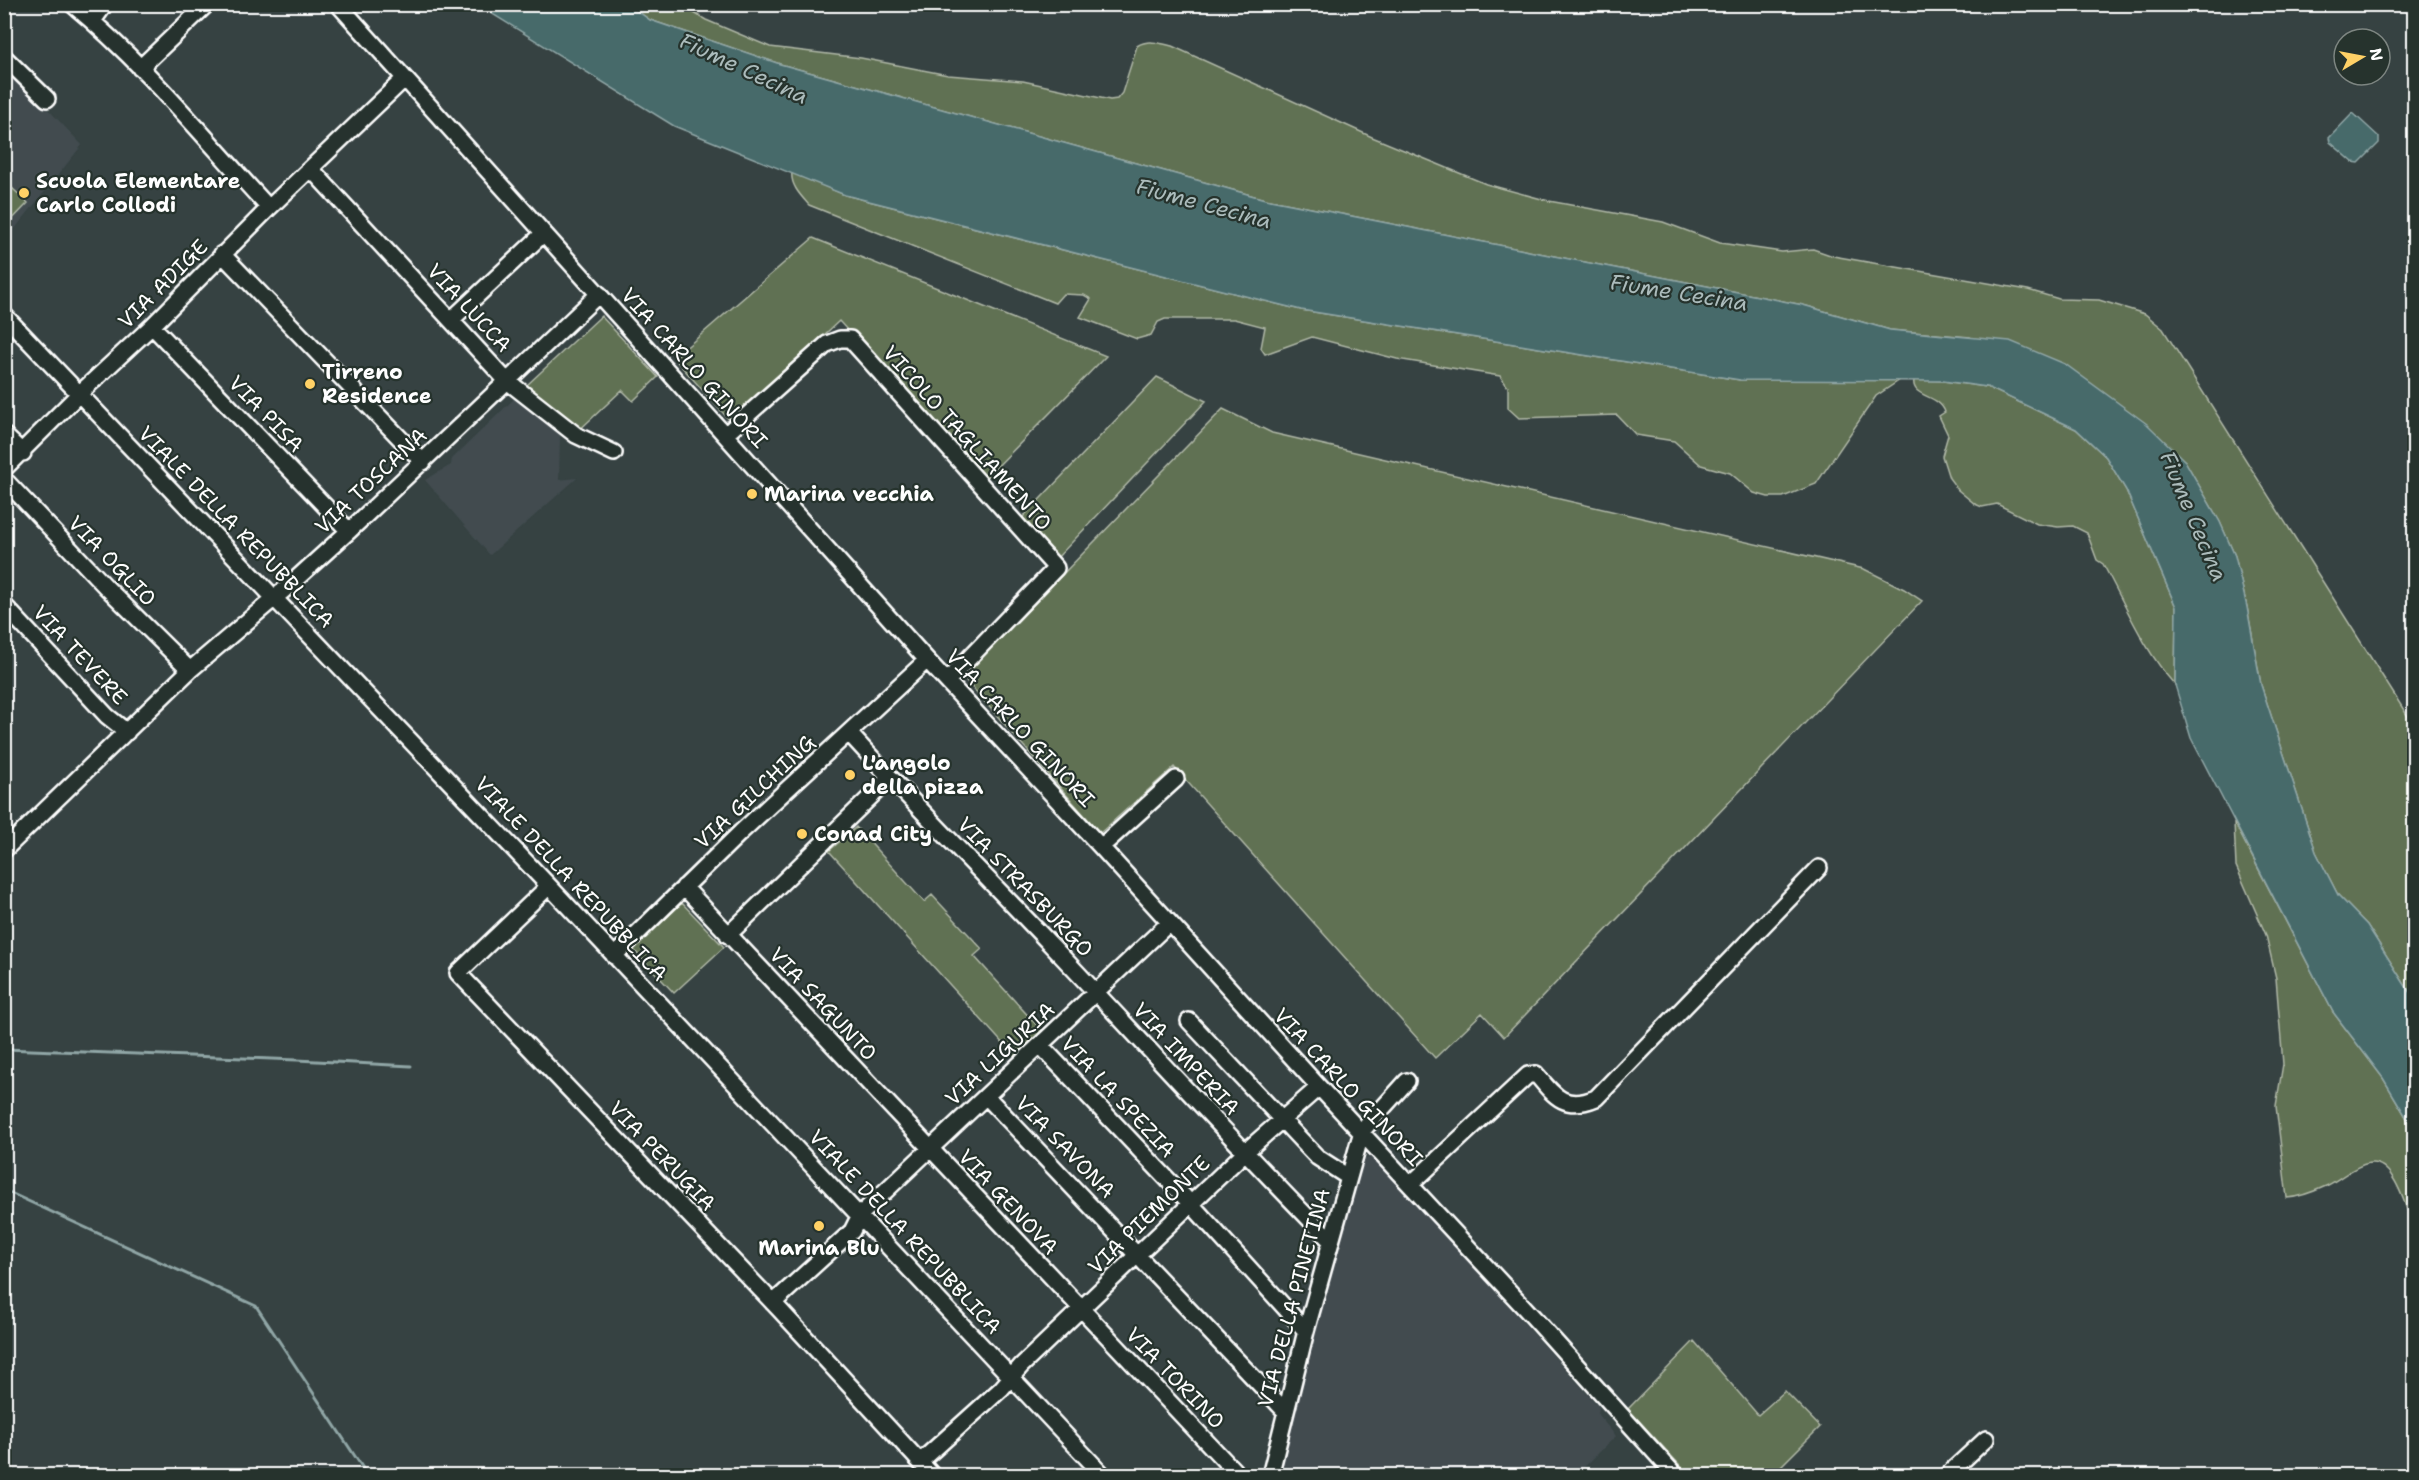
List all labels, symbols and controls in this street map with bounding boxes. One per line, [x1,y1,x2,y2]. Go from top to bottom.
water label: Fiume Cecina [675,26,813,111]
north arrow [2332,27,2392,87]
text: N [2365,46,2388,63]
place label: Scuola Elementare Carlo Collodi [36,167,240,219]
water label: Fiume Cecina [1133,171,1275,235]
marker: Scuola Elementare Carlo Collodi [17,186,31,200]
street label: VIA ADIGE [112,233,214,335]
street label: VIA LUCCA [421,257,517,359]
water label: Fiume Cecina [1608,267,1750,318]
street label: VIA CARLO GINORI [614,282,774,454]
street label: VICOLO TAGLIAMENTO [876,339,1058,537]
place label: Tirreno Residence [322,358,432,410]
street label: VIA PISA [222,369,310,459]
marker: Tirreno Residence [303,377,317,391]
street label: VIALE DELLA REPUBBLICA [132,420,340,634]
street label: VIA TOSCANA [309,422,433,540]
water label: Fiume Cecina [2153,447,2234,586]
place label: Marina vecchia [764,480,935,508]
marker: Marina vecchia [745,487,759,501]
street label: VIA OGLIO [62,510,162,612]
street label: VIA TEVERE [26,599,134,711]
street label: VIA CARLO GINORI [939,643,1101,813]
street label: VIA GILCHING [689,729,822,855]
place label: L'angolo della pizza [862,749,984,801]
marker: L'angolo della pizza [843,768,857,782]
street label: VIALE DELLA REPUBBLICA [468,770,674,988]
street label: VIA STRASBURGO [951,811,1099,963]
place label: Conad City [814,820,932,848]
marker: Conad City [795,827,809,841]
street label: VIA SAGUNTO [763,941,883,1067]
street label: VIA LIGURIA [939,996,1061,1112]
street label: VIA IMPERIA [1126,996,1246,1122]
street label: VIA CARLO GINORI [1267,1002,1429,1172]
street label: VIA LA SPEZIA [1054,1030,1182,1164]
street label: VIA SAVONA [1009,1090,1121,1204]
street label: VIA PERUGIA [602,1095,722,1217]
street label: VIALE DELLA REPUBBLICA [802,1123,1008,1341]
street label: VIA GENOVA [952,1143,1064,1261]
street label: VIA PIEMONTE [1082,1150,1216,1280]
street label: VIA DELLA PINETINA [1251,1185,1337,1411]
marker: Marina Blu [812,1219,826,1233]
place label: Marina Blu [758,1234,880,1262]
street label: VIA TORINO [1119,1321,1231,1435]

